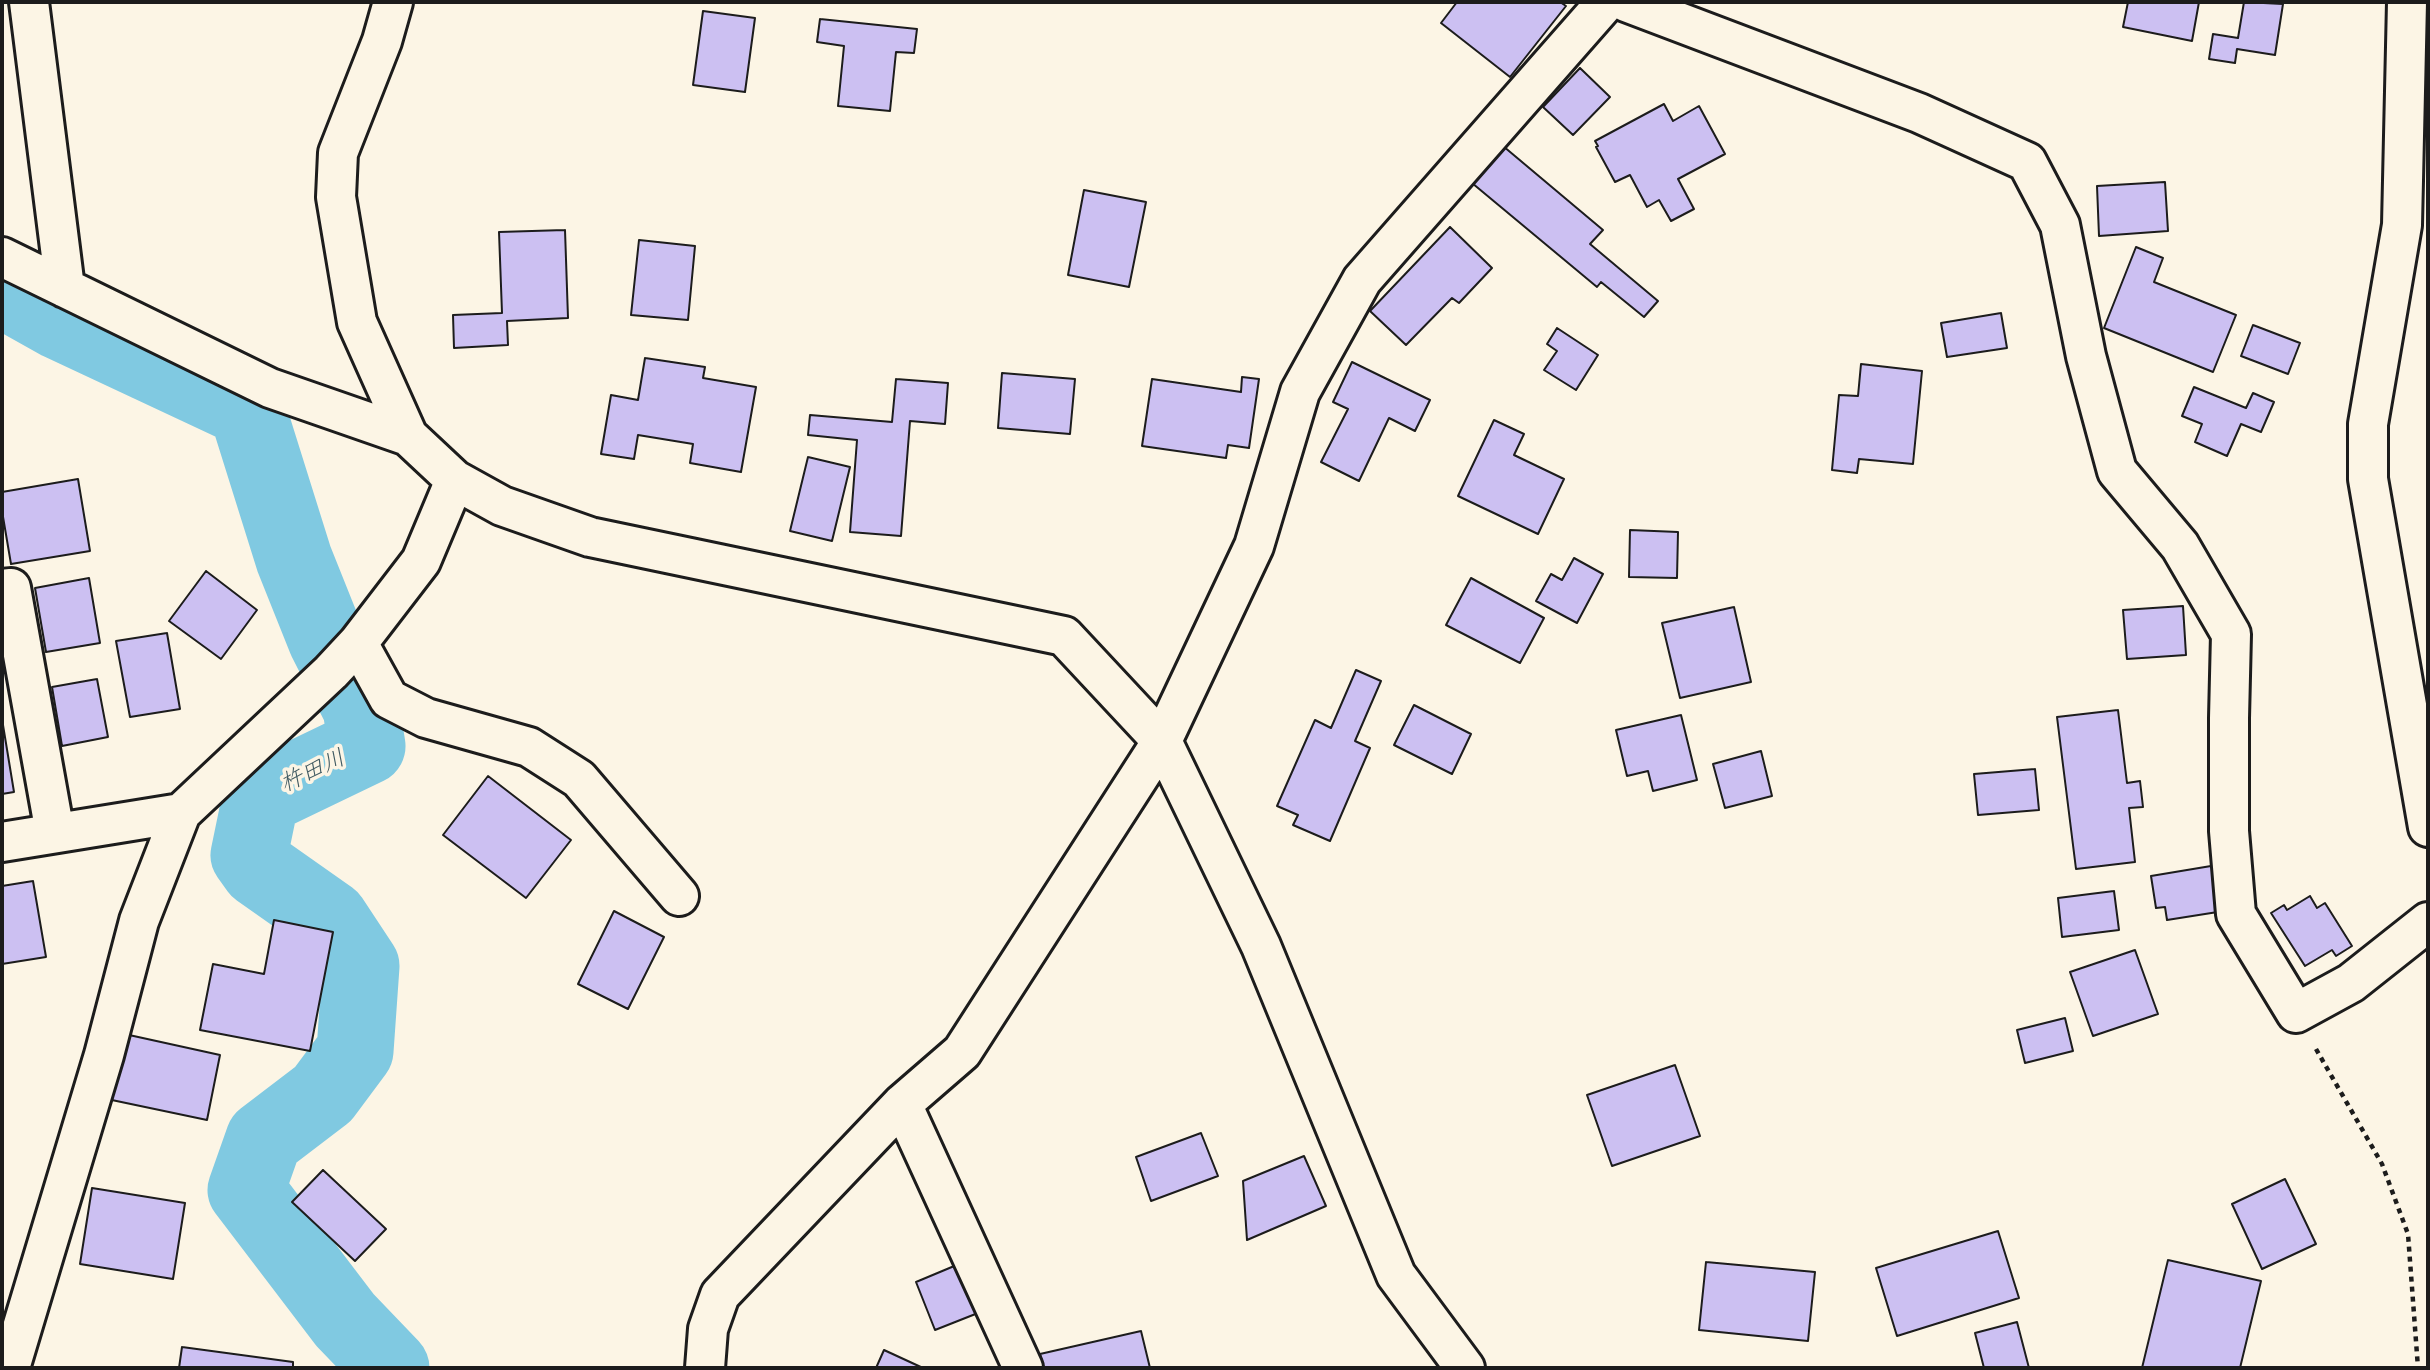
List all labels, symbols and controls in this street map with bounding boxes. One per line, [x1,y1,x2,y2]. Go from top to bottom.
water label: 杵田川 [276,745,350,799]

